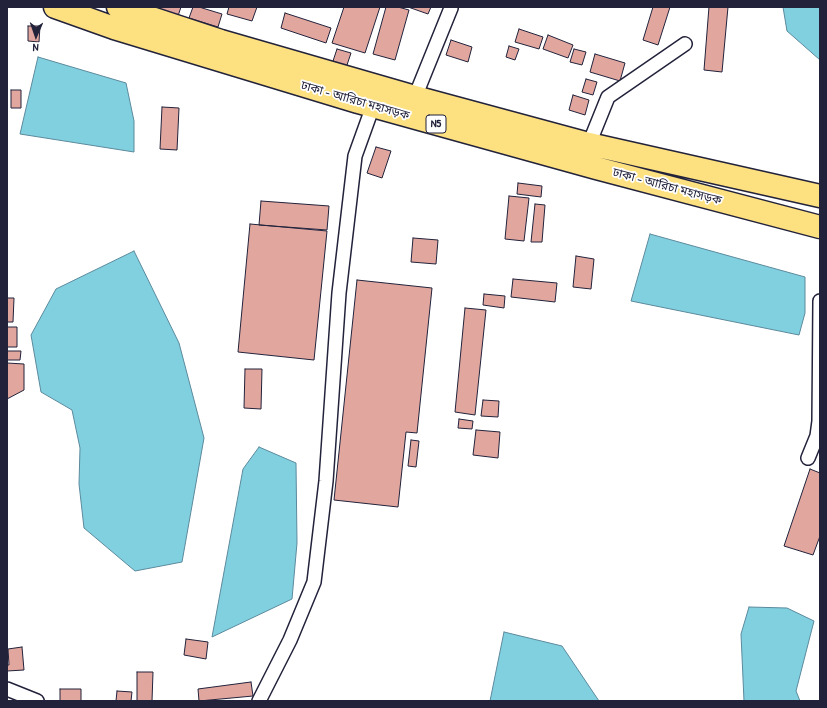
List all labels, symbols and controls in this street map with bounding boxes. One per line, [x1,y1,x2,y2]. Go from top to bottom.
north arrow [16,16,56,56]
text: N [32,41,39,55]
street label: ঢাকা - আরিচা মহাসড়ক [299,79,411,123]
road number: N5 [426,115,446,133]
street label: ঢাকা - আরিচা মহাসড়ক [611,166,723,208]

